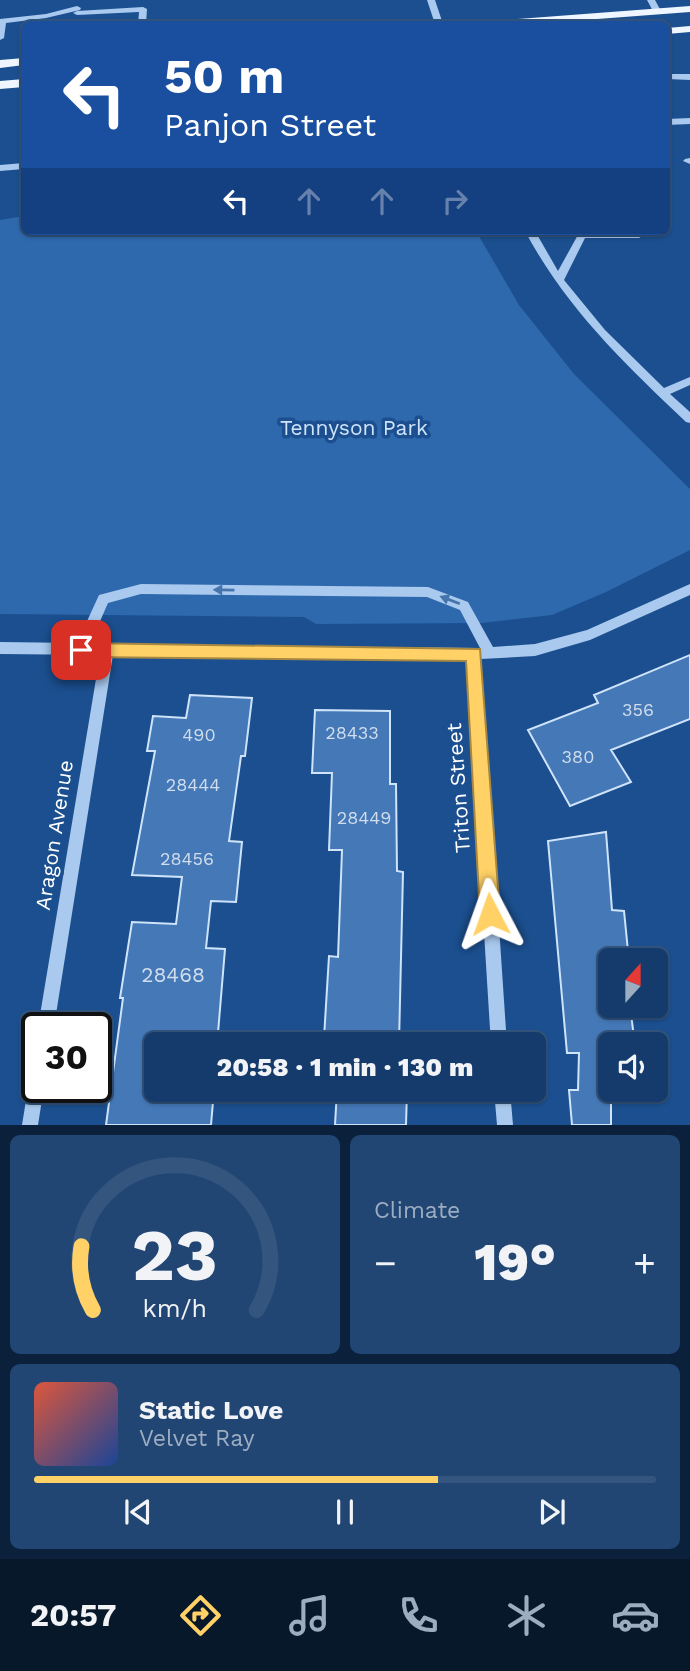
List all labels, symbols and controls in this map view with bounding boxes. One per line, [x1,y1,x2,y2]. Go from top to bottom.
text: 50 m [164,47,284,105]
icon: left [49,49,140,140]
text: Panjon Street [164,106,376,144]
icon: left [217,182,255,220]
icon: ahead [290,182,328,220]
icon: ahead [363,182,401,220]
icon: right [436,182,474,220]
park label: Tennyson Park [280,415,428,440]
one-way arrow [213,584,235,596]
one-way arrow [440,595,461,606]
pin [51,620,111,680]
icon: arrive [62,631,100,669]
house number: 356 [622,699,654,720]
house number: 28433 [325,722,379,743]
street label: Triton Street [441,722,475,854]
house number: 490 [182,724,216,745]
house number: 380 [562,746,594,767]
street label: Aragon Avenue [30,758,78,912]
house number: 28444 [166,774,220,795]
house number: 28449 [337,807,391,828]
house number: 28456 [160,848,214,869]
position arrow [453,877,527,951]
north arrow [598,948,668,1018]
map controls [598,948,668,1102]
house number: 28468 [141,962,205,987]
speed limit sign: 30 [21,1012,112,1103]
button: sound [598,1032,668,1102]
text: 20:58 · 1 min · 130 m [217,1052,473,1082]
text: Climate [374,1197,460,1224]
text: 23 [132,1213,218,1299]
text: 19° [474,1232,556,1293]
text: − [374,1241,397,1285]
text: + [633,1241,656,1285]
text: km/h [143,1294,207,1323]
text: Static Love [139,1395,283,1425]
text: Velvet Ray [139,1425,255,1452]
icon: previous [119,1493,157,1531]
icon: pause [326,1493,364,1531]
icon: next [533,1493,571,1531]
icon: directions [176,1591,225,1640]
icon: music [285,1591,334,1640]
icon: phone [394,1591,443,1640]
icon: climate [502,1591,551,1640]
icon: car [611,1591,660,1640]
text: 20:57 [30,1596,116,1634]

